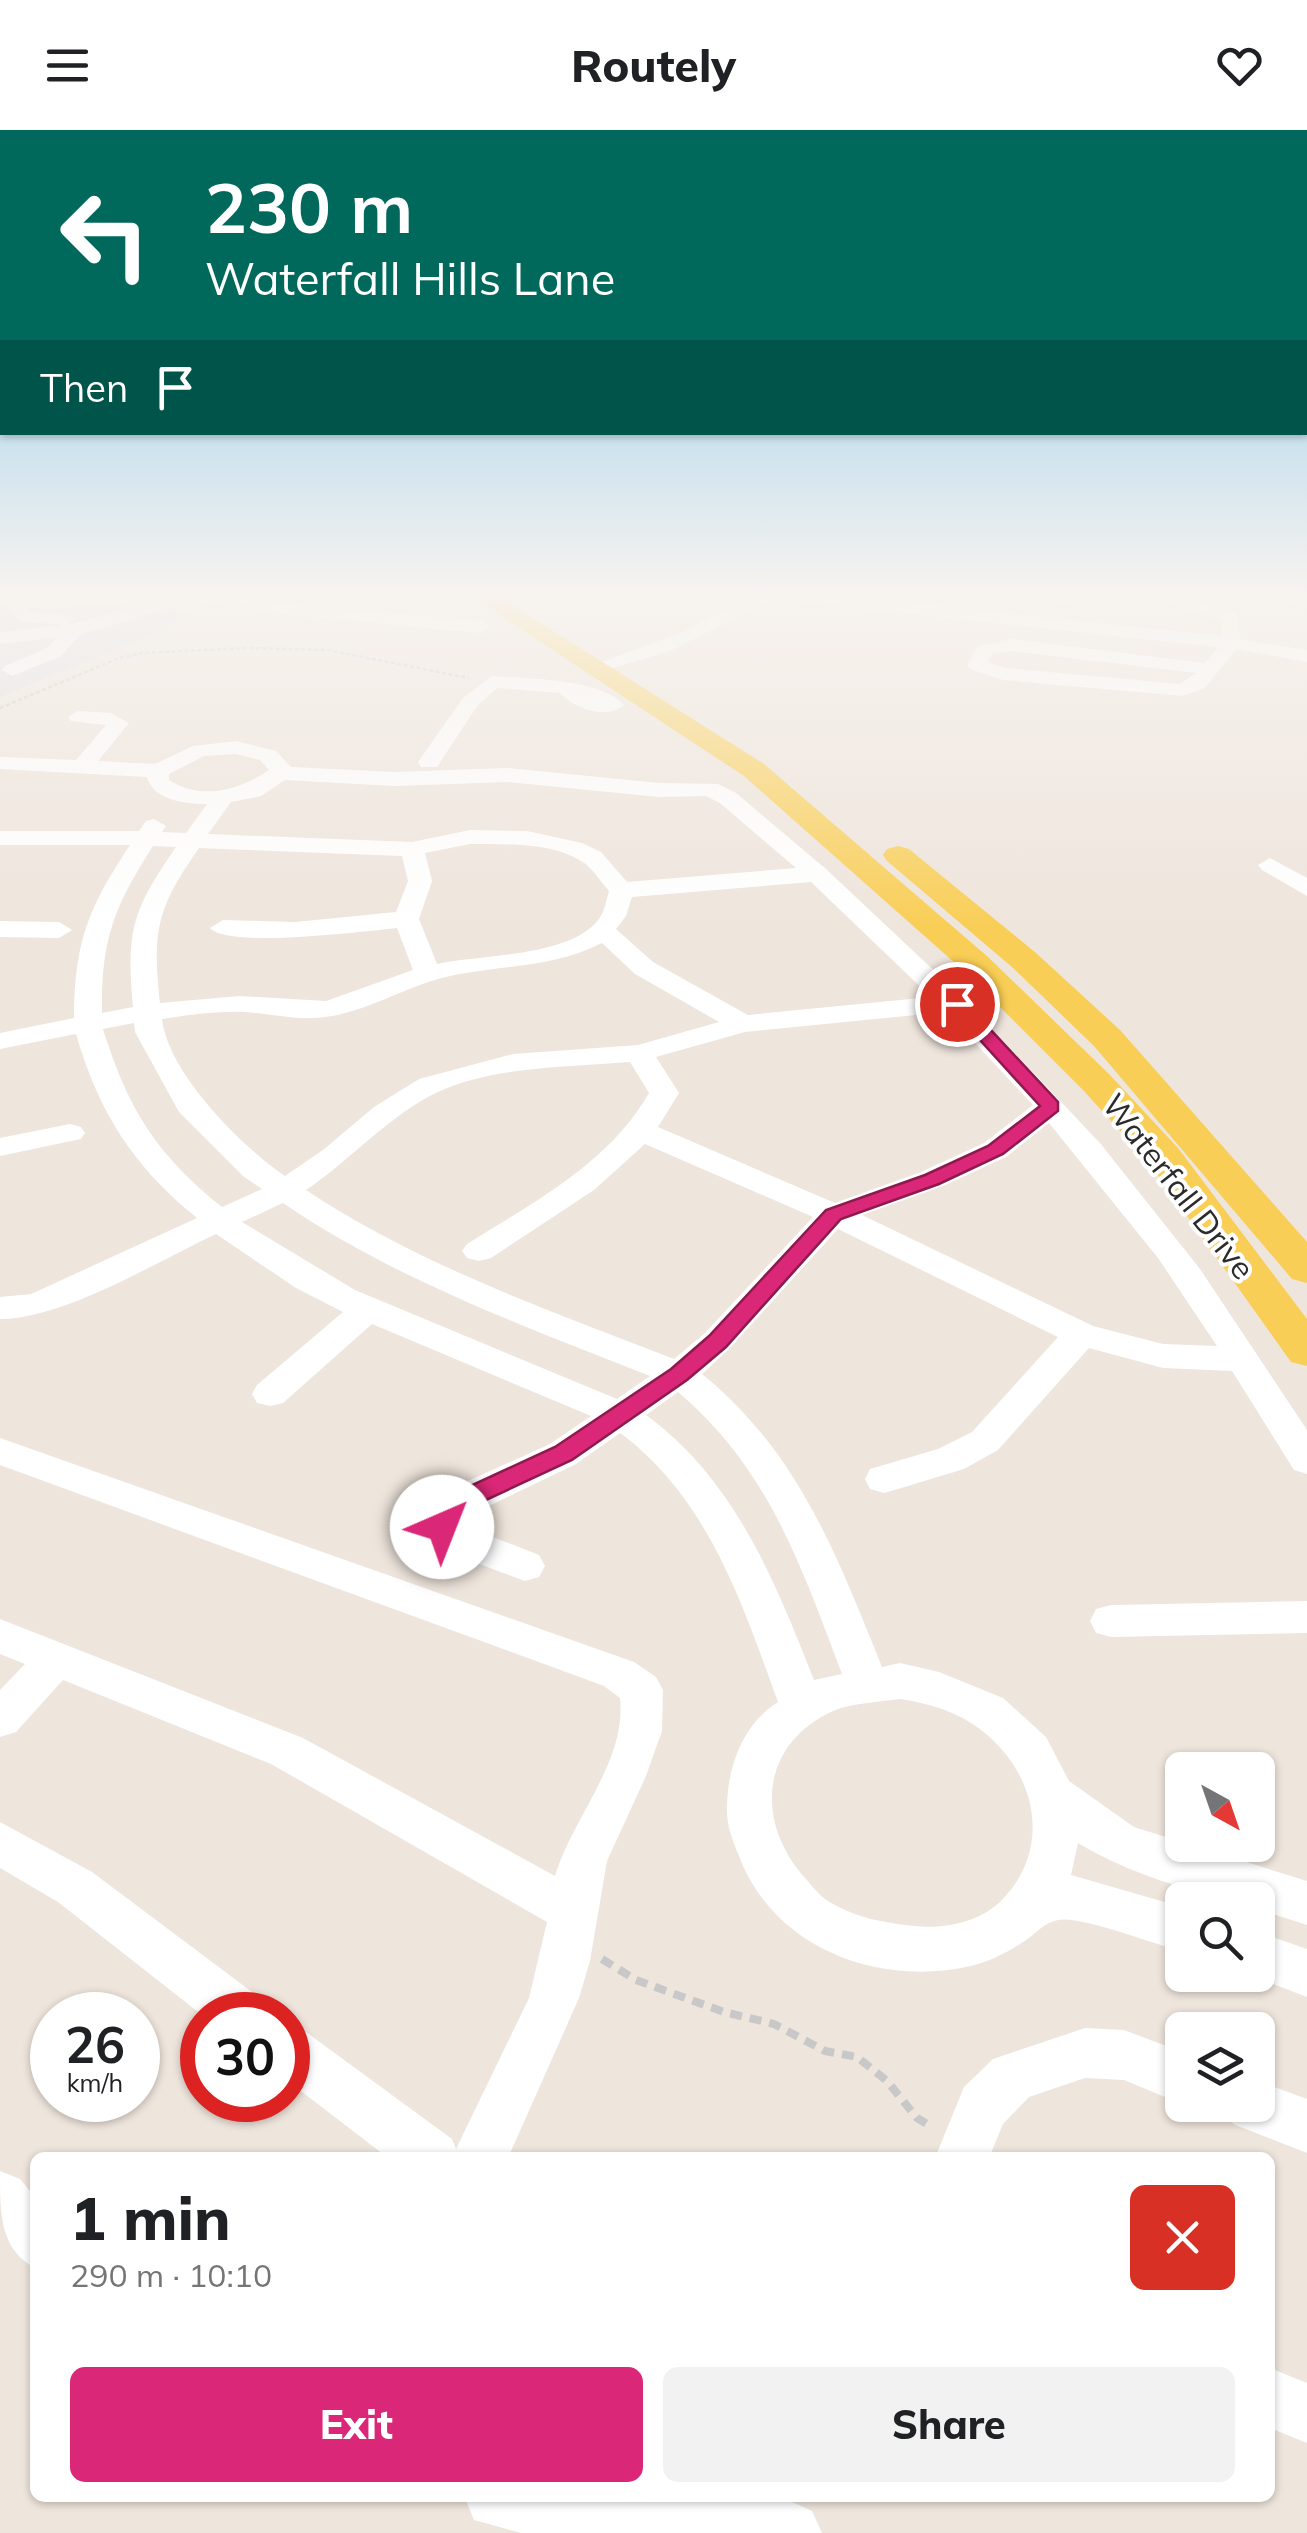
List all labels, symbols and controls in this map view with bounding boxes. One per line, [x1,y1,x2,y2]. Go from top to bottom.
text: Routely [571,37,736,93]
icon: menu [40,38,95,93]
icon: heart [1212,38,1267,93]
text: 230 m [205,163,413,251]
icon: left [40,170,170,300]
text: Waterfall Hills Lane [205,250,615,306]
icon: arrive [148,360,203,415]
text: Then [40,364,128,412]
pin [915,962,1000,1047]
icon: arrive [930,977,985,1032]
street label: Waterfall Drive [1094,1085,1264,1287]
position arrow [390,1475,494,1579]
north arrow [1165,1752,1275,1862]
map controls [1165,1752,1275,2122]
button: search [1165,1882,1275,1992]
speed limit sign: 30 [180,1992,310,2122]
button: layers [1165,2012,1275,2122]
text: 26 [65,2013,125,2076]
text: km/h [67,2067,123,2098]
text: 1 min [70,2180,231,2255]
button: close [1130,2185,1235,2290]
text: 290 m · 10:10 [70,2255,272,2295]
button: Exit [70,2367,643,2482]
button: Share [663,2367,1235,2482]

